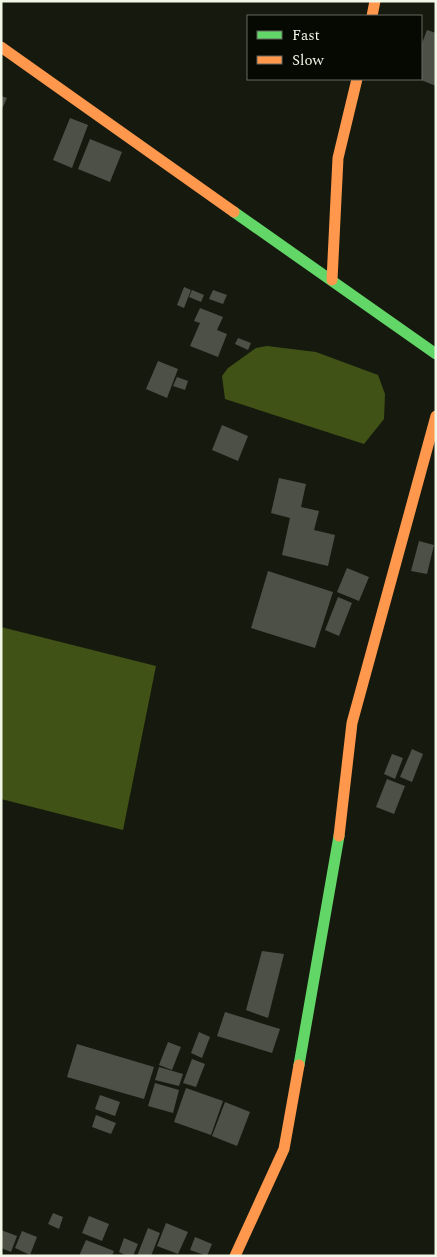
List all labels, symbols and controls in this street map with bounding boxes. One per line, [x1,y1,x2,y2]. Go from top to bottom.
legend [247,15,422,80]
text: Fast [292,24,320,47]
text: Slow [292,49,324,72]

